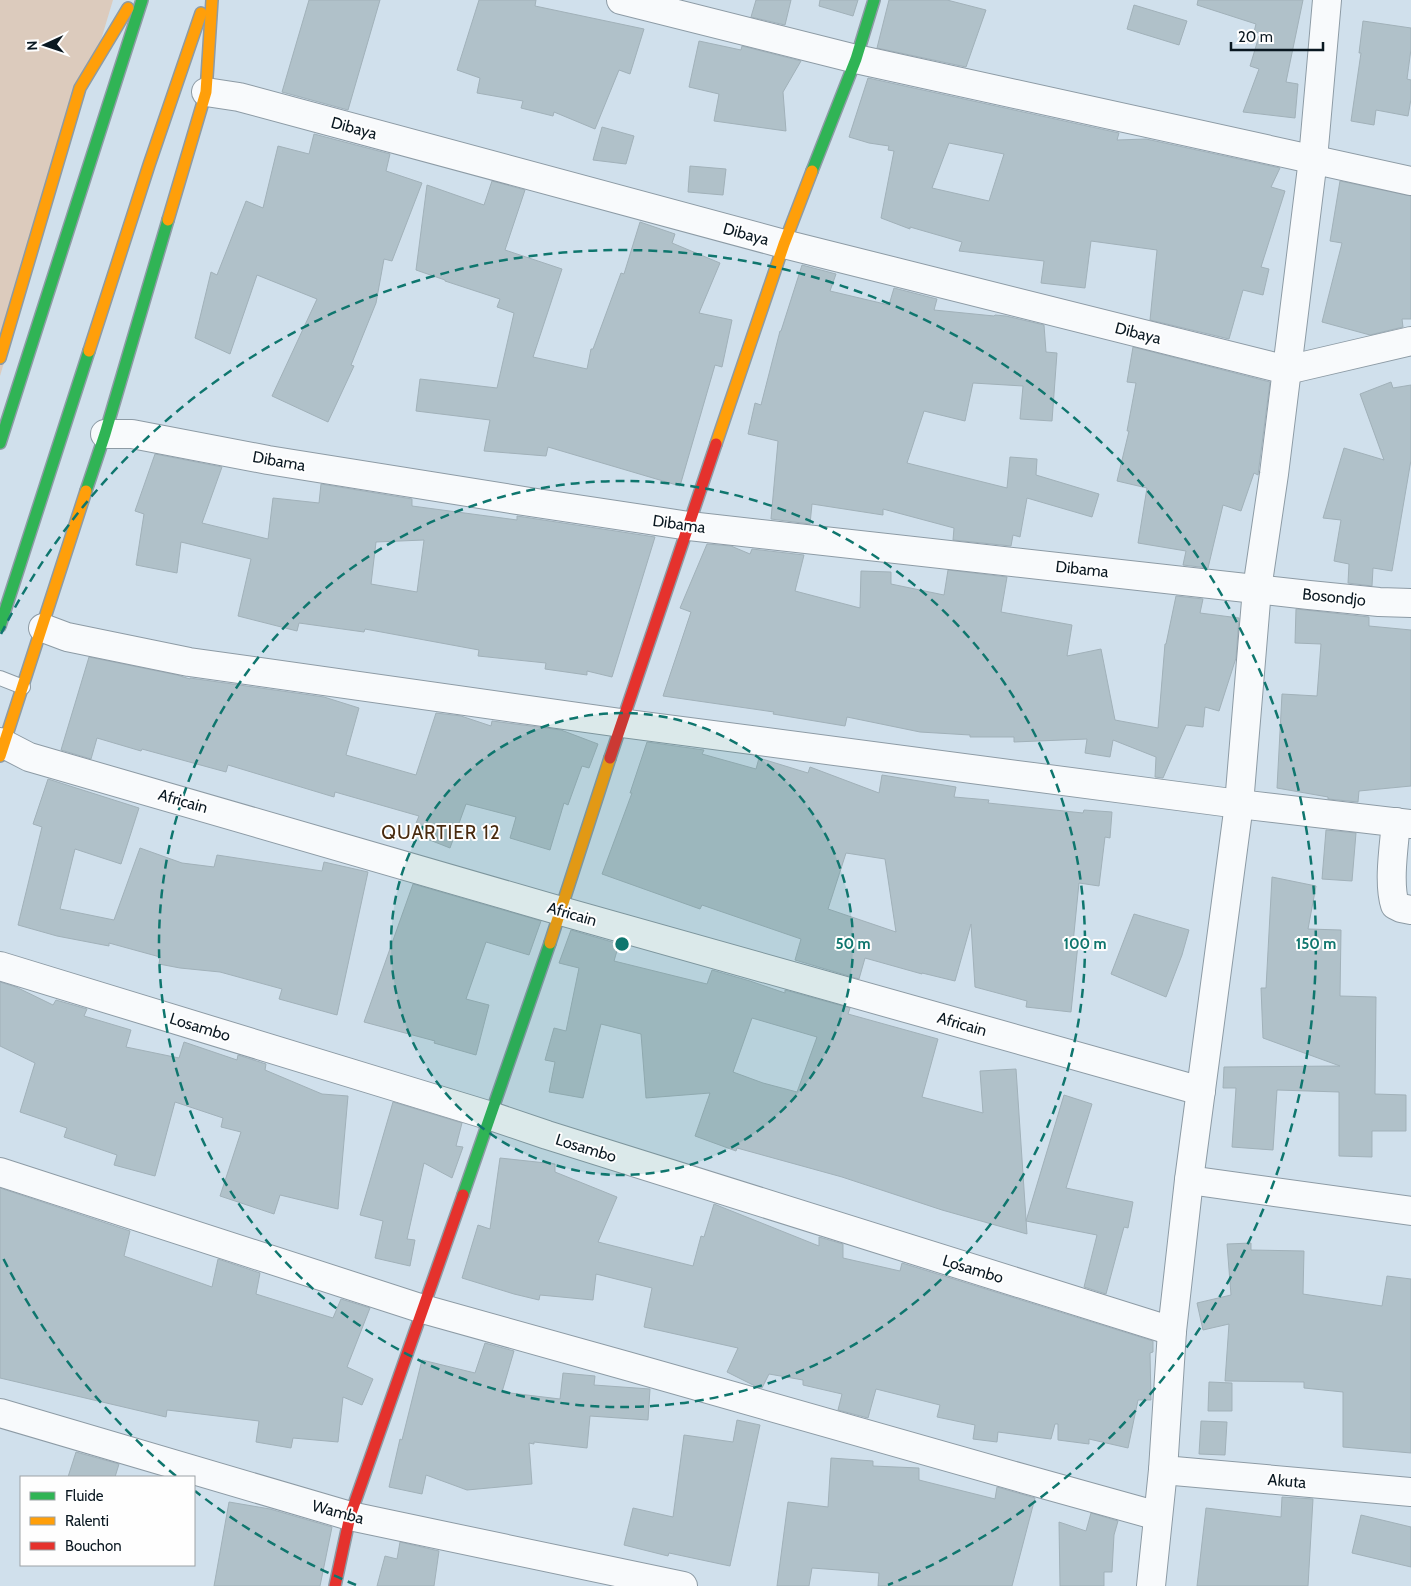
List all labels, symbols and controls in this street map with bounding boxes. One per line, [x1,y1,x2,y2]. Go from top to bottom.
north arrow [20,20,70,70]
scale bar [1231,20,1324,52]
text: 20 m [1238,28,1273,46]
text: N [23,40,41,51]
street label: Dibaya [329,113,379,143]
street label: Dibaya [721,219,771,249]
street label: Dibaya [1113,318,1163,348]
street label: Dibama [251,447,307,475]
street label: Dibama [651,511,707,537]
street label: Dibama [1055,557,1110,581]
street label: Bosondjo [1301,584,1367,610]
street label: Africain [156,785,210,817]
district label: QUARTIER 12 [381,821,501,844]
street label: Africain [545,898,599,930]
centre of rings [613,935,631,953]
text: 50 m [835,935,871,953]
text: 100 m [1063,935,1107,953]
text: 150 m [1296,935,1336,953]
street label: Africain [935,1008,989,1040]
street label: Losambo [167,1009,233,1045]
street label: Losambo [553,1130,619,1166]
street label: Losambo [940,1251,1006,1287]
street label: Akuta [1267,1470,1307,1492]
legend [20,1476,195,1566]
text: Fluide [65,1487,104,1505]
street label: Wamba [310,1496,366,1528]
text: Ralenti [65,1512,109,1530]
text: Bouchon [65,1537,122,1555]

